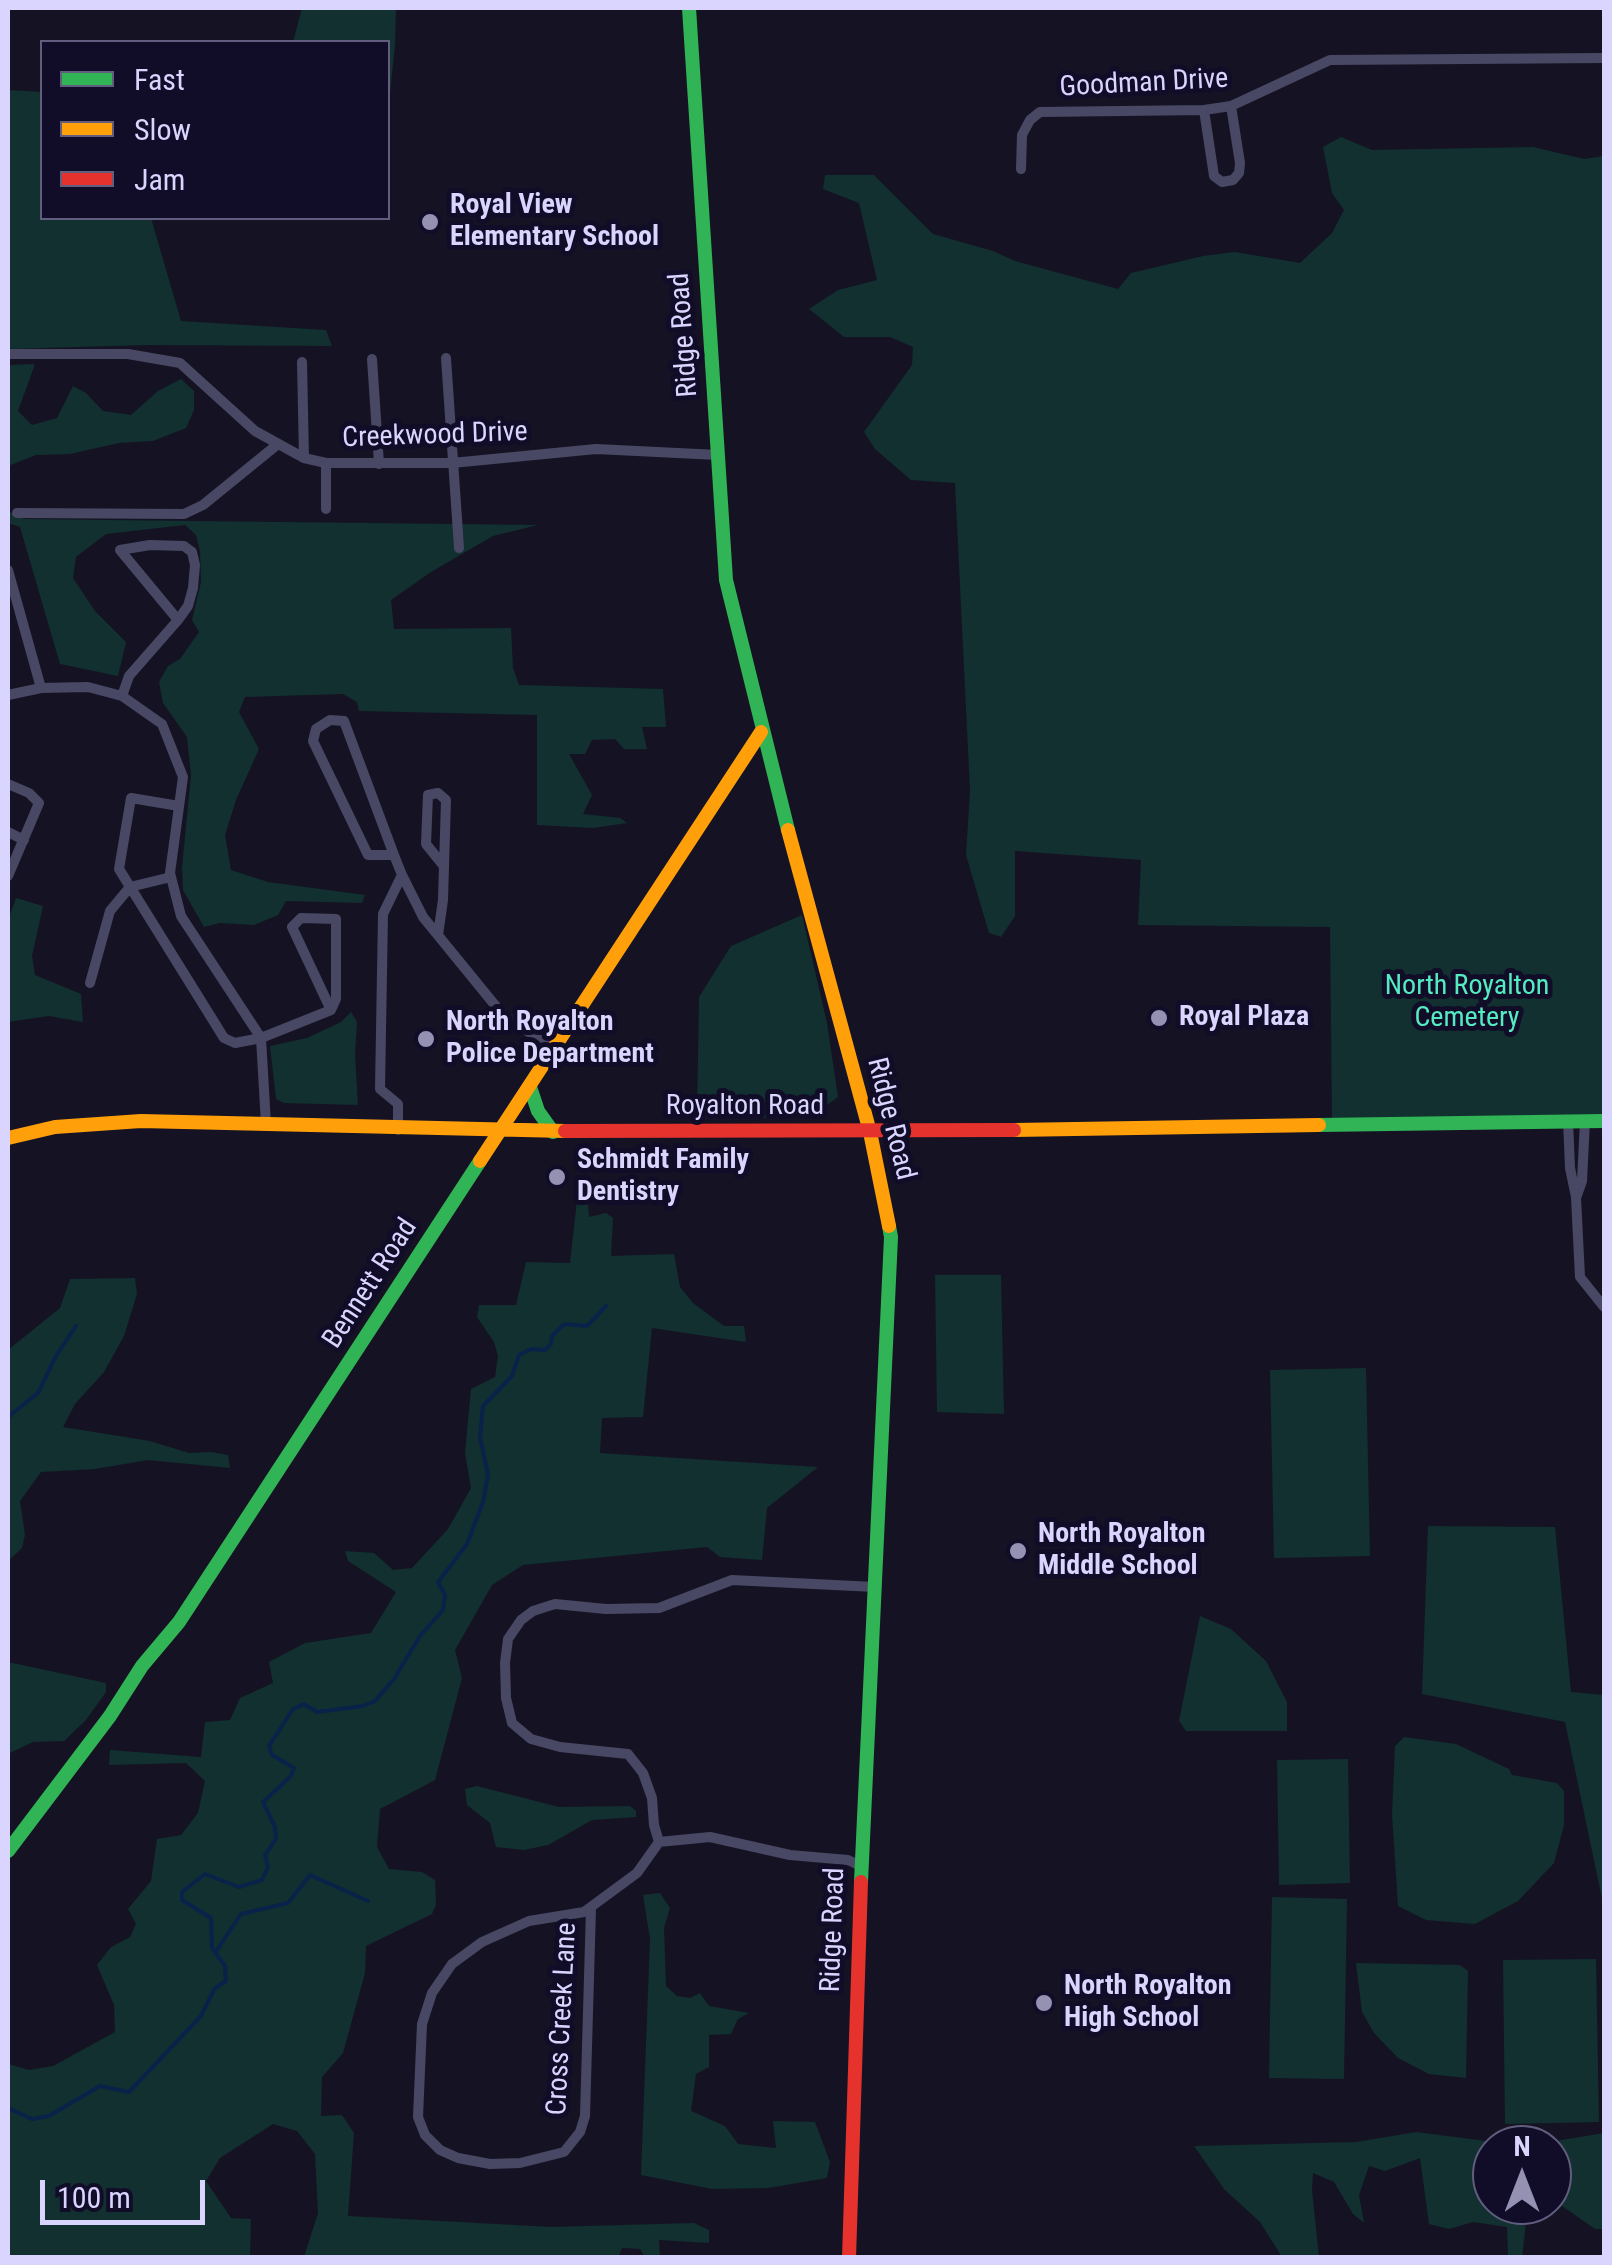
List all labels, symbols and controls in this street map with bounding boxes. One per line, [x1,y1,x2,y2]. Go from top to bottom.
legend [40,40,390,220]
text: Fast [134,62,185,97]
street label: Goodman Drive [1059,63,1229,105]
text: Slow [134,112,191,147]
text: Jam [134,162,185,197]
place label: Royal View Elementary School [450,189,659,255]
marker: Royal View Elementary School [419,211,441,233]
street label: Ridge Road [664,272,706,398]
street label: Creekwood Drive [342,416,528,456]
park label: North Royalton Cemetery [1385,970,1549,1036]
place label: Royal Plaza [1179,1001,1309,1035]
place label: North Royalton Police Department [446,1006,654,1072]
marker: Royal Plaza [1148,1007,1170,1029]
marker: North Royalton Police Department [415,1028,437,1050]
street label: Ridge Road [859,1054,921,1184]
street label: Royalton Road [666,1090,824,1124]
place label: Schmidt Family Dentistry [577,1144,749,1210]
marker: Schmidt Family Dentistry [546,1166,568,1188]
street label: Bennett Road [317,1213,425,1355]
place label: North Royalton Middle School [1038,1518,1205,1584]
marker: North Royalton Middle School [1007,1540,1029,1562]
street label: Ridge Road [815,1867,853,1993]
street label: Cross Creek Lane [541,1922,585,2116]
place label: North Royalton High School [1064,1970,1231,2036]
marker: North Royalton High School [1033,1992,1055,2014]
north arrow [1472,2125,1572,2225]
text: N [1513,2130,1531,2163]
scale bar [45,2160,210,2222]
text: 100 m [57,2180,131,2215]

